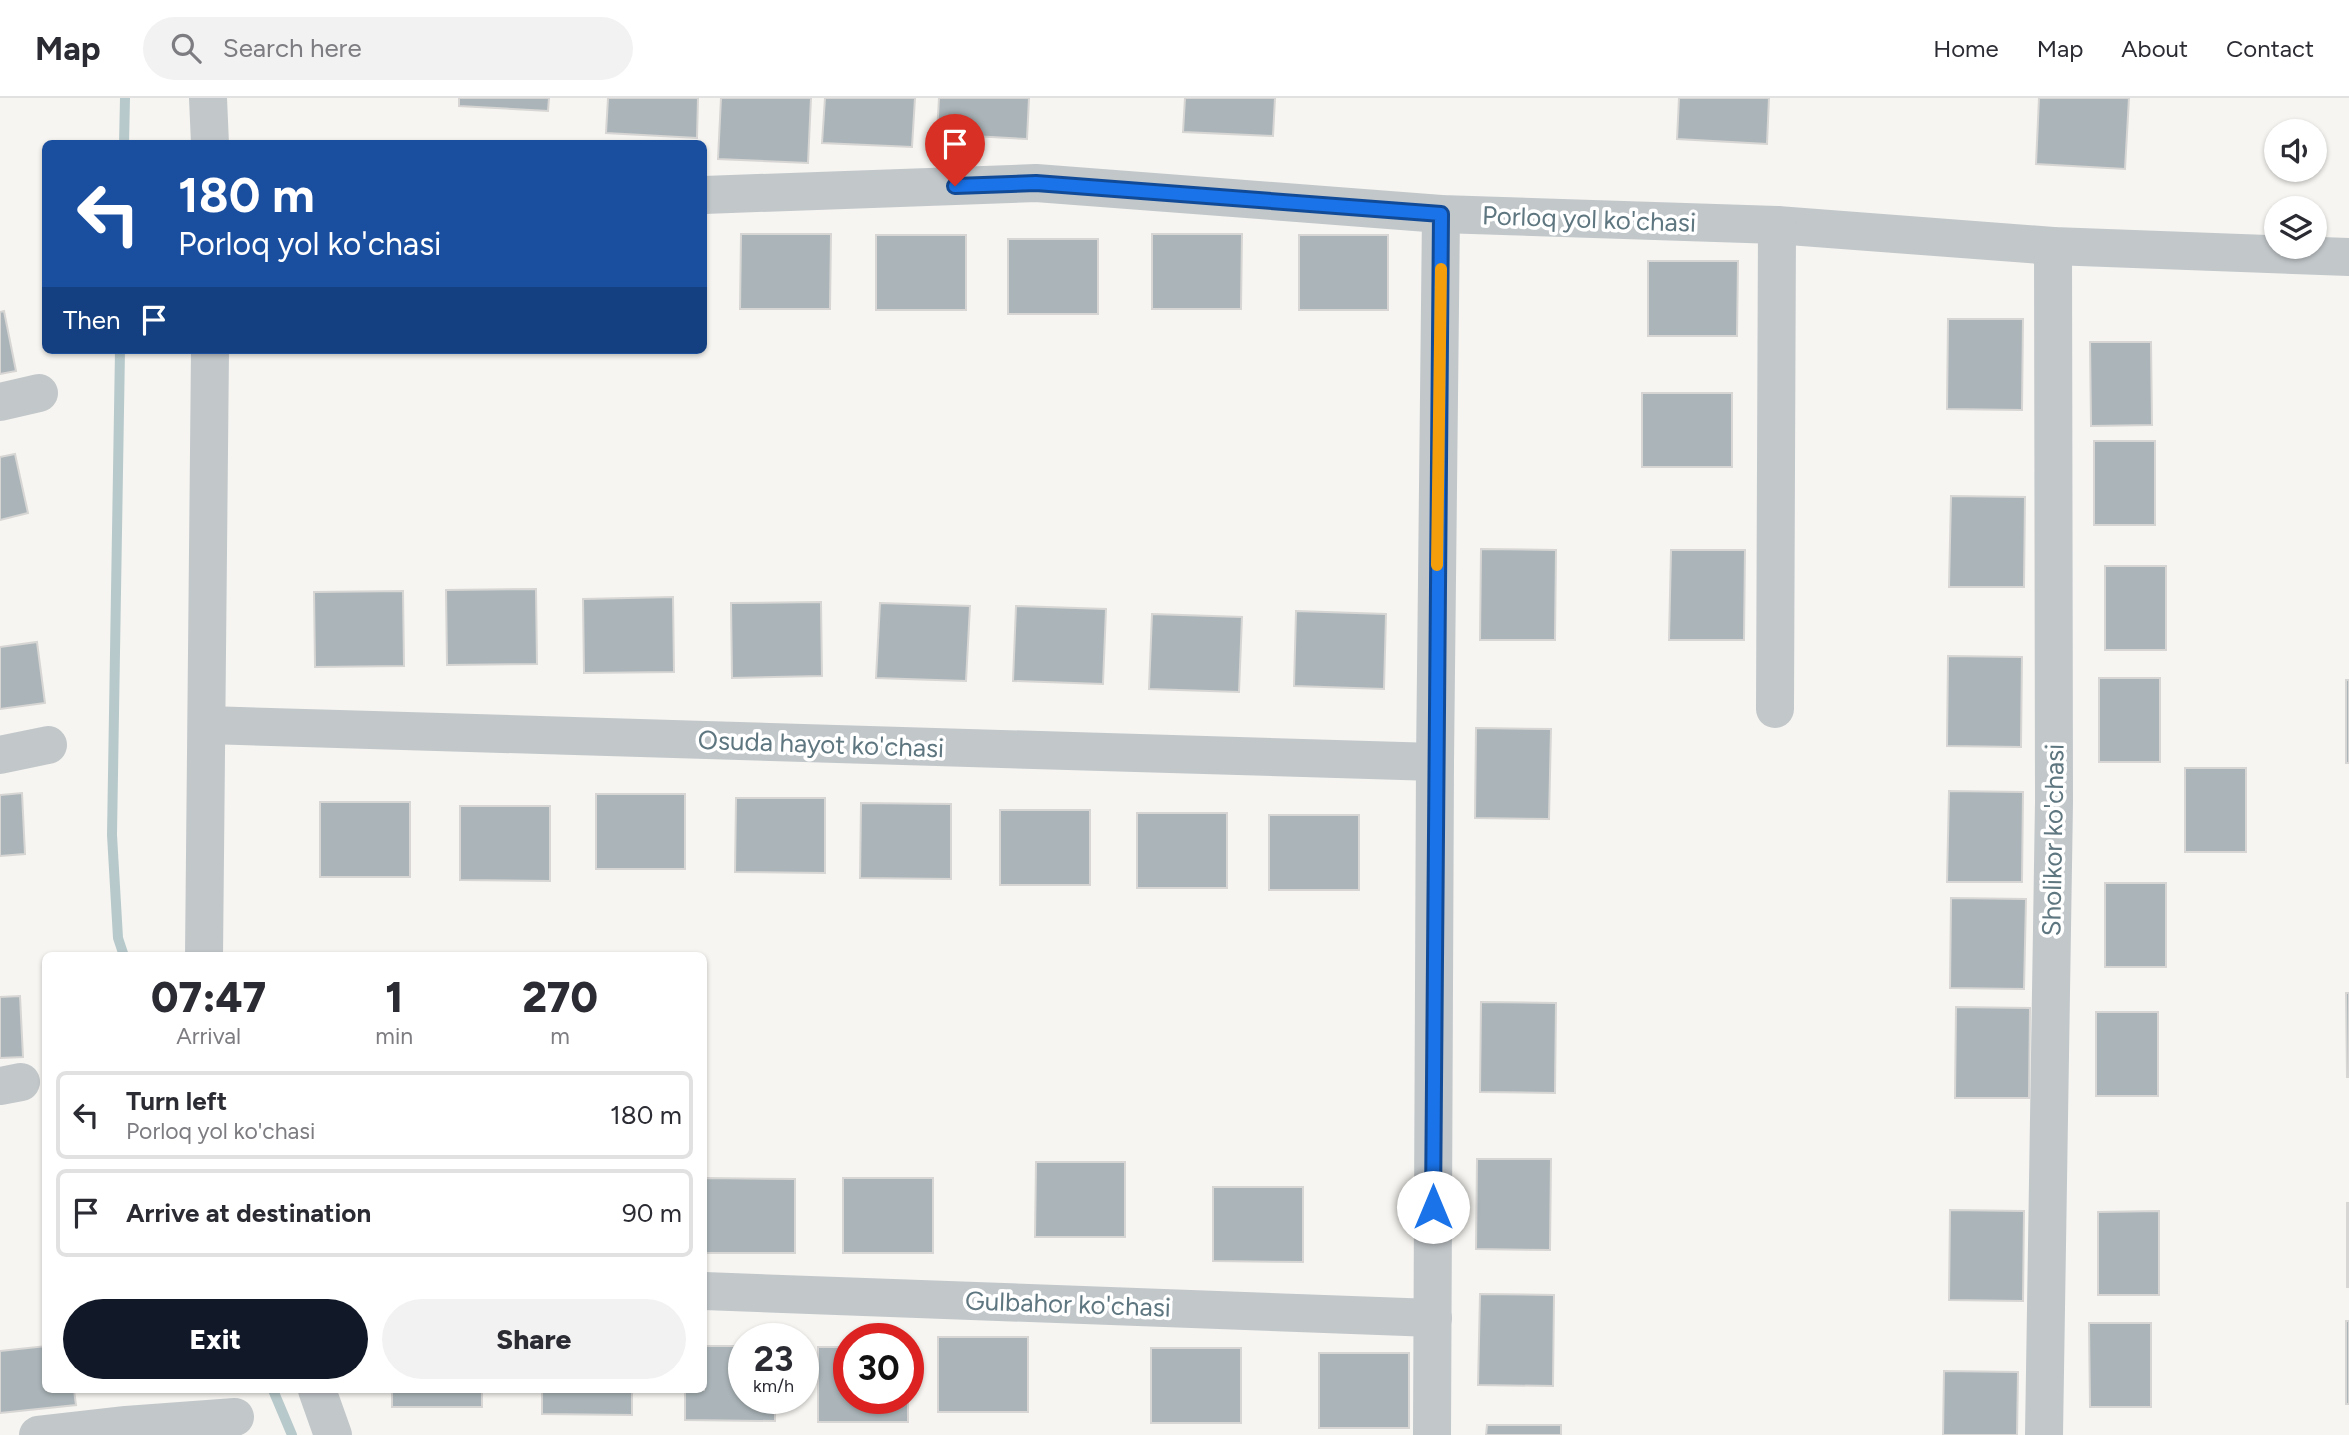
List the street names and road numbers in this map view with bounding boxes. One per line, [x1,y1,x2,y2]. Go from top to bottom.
street label: Porloq yol ko'chasi [1481,199,1697,239]
street label: Osuda hayot ko'chasi [697,724,945,764]
street label: Sholikor ko'chasi [2035,743,2071,937]
street label: Gulbahor ko'chasi [965,1284,1171,1324]

